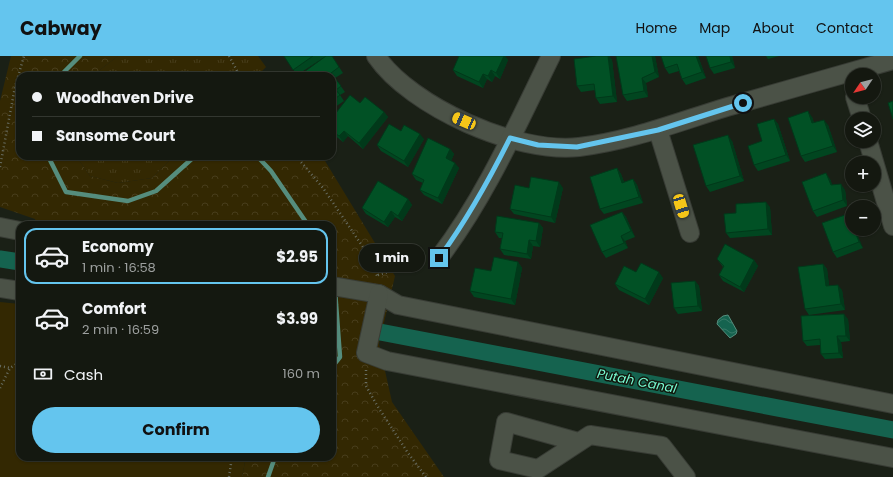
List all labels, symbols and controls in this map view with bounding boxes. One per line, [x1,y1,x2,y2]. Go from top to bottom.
text: Cabway [20,15,102,42]
text: Home [635,18,677,38]
text: Map [699,18,730,38]
text: About [752,18,794,38]
text: Contact [816,18,873,38]
north arrow [845,68,881,104]
map controls [845,68,881,236]
text: Woodhaven Drive [56,87,194,108]
route start [734,94,752,112]
car [451,111,477,131]
button: layers [845,112,881,148]
text: Sansome Court [56,125,175,146]
button: + [845,156,881,192]
car [672,193,690,219]
button: − [845,200,881,236]
text: Economy [82,236,154,257]
icon: car [34,238,70,274]
callout: 1 min [359,244,425,272]
text: $2.95 [276,246,318,267]
text: 1 min [375,248,409,267]
route end [430,249,448,267]
text: 1 min · 16:58 [82,258,156,277]
text: Comfort [82,298,146,319]
icon: car [34,300,70,336]
text: $3.99 [276,308,318,329]
text: 2 min · 16:59 [82,320,159,339]
icon: cash [32,363,54,385]
text: Cash [64,364,103,385]
text: 160 m [283,364,320,383]
water label: Putah Canal [596,364,679,398]
button: Confirm [32,407,320,453]

